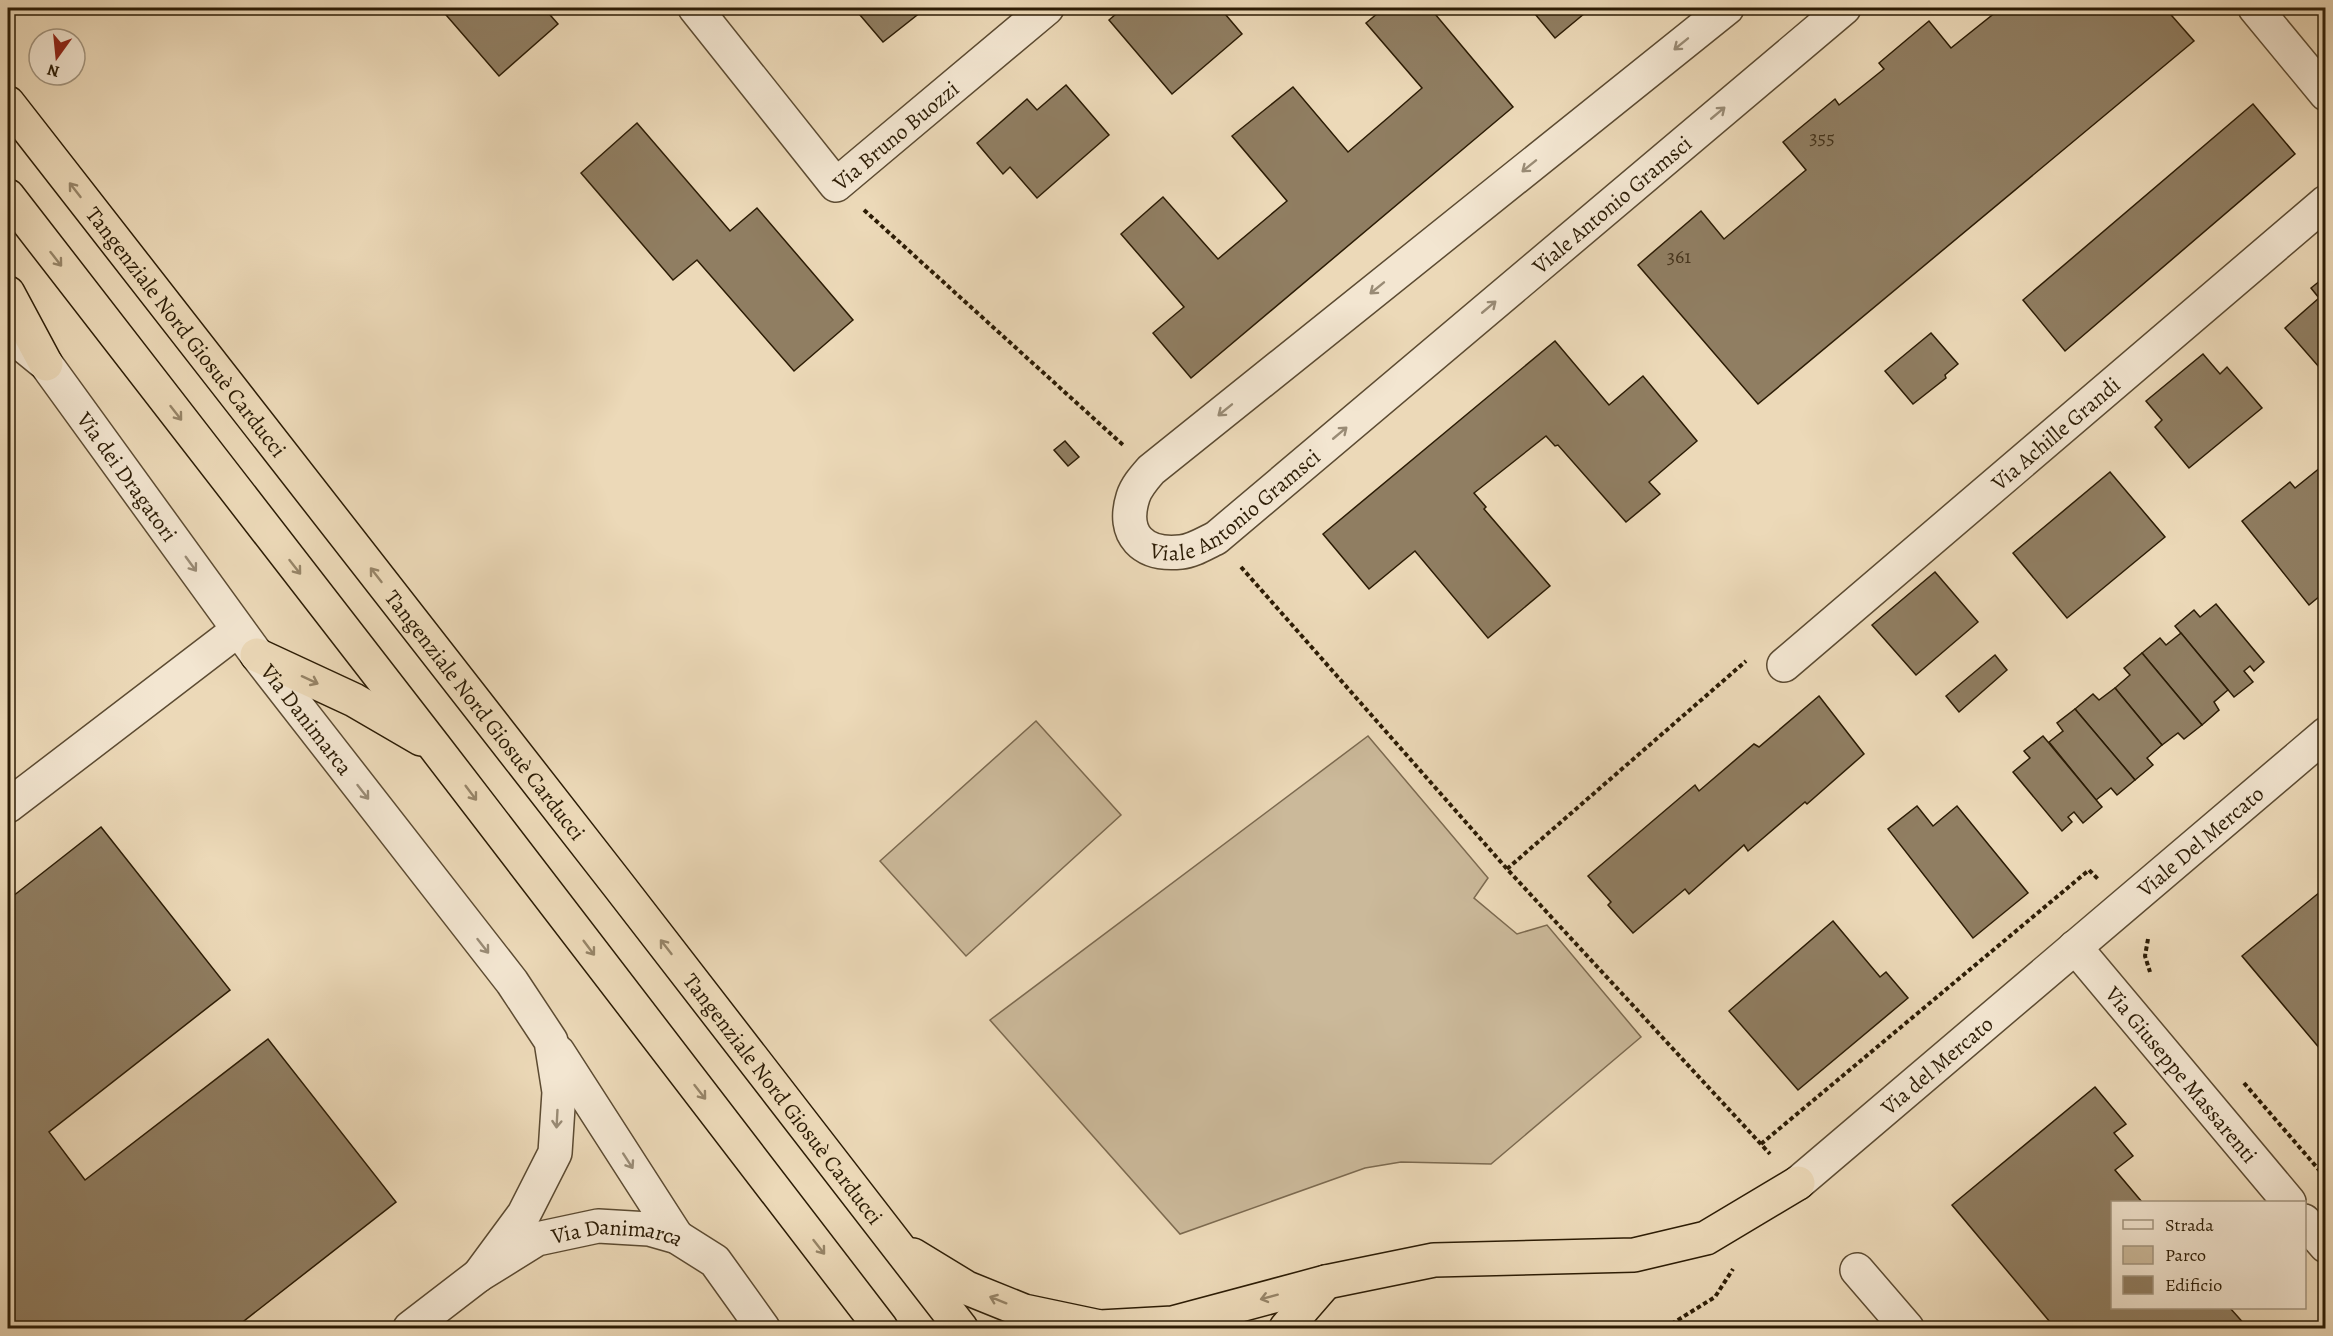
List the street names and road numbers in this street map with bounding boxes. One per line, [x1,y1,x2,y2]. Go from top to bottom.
street label: Via Bruno Buozzi [826,74,966,198]
street label: Viale Antonio Gramsci [1525,129,1698,282]
street label: Tangenziale Nord Giosuè Carducci [78,201,293,464]
street label: Via Achille Grandi [1984,370,2127,498]
street label: Via dei Dragatori [69,405,184,548]
street label: Viale Antonio Gramsci [1146,442,1327,569]
street label: Tangenziale Nord Giosuè Carducci [377,584,592,847]
street label: Via Danimarca [253,657,360,782]
street label: Viale Del Mercato [2130,779,2271,905]
street label: Tangenziale Nord Giosuè Carducci [676,967,889,1231]
street label: Via Giuseppe Massarenti [2097,979,2264,1170]
street label: Via del Mercato [1874,1009,2000,1123]
street label: Via Danimarca [548,1212,690,1254]

